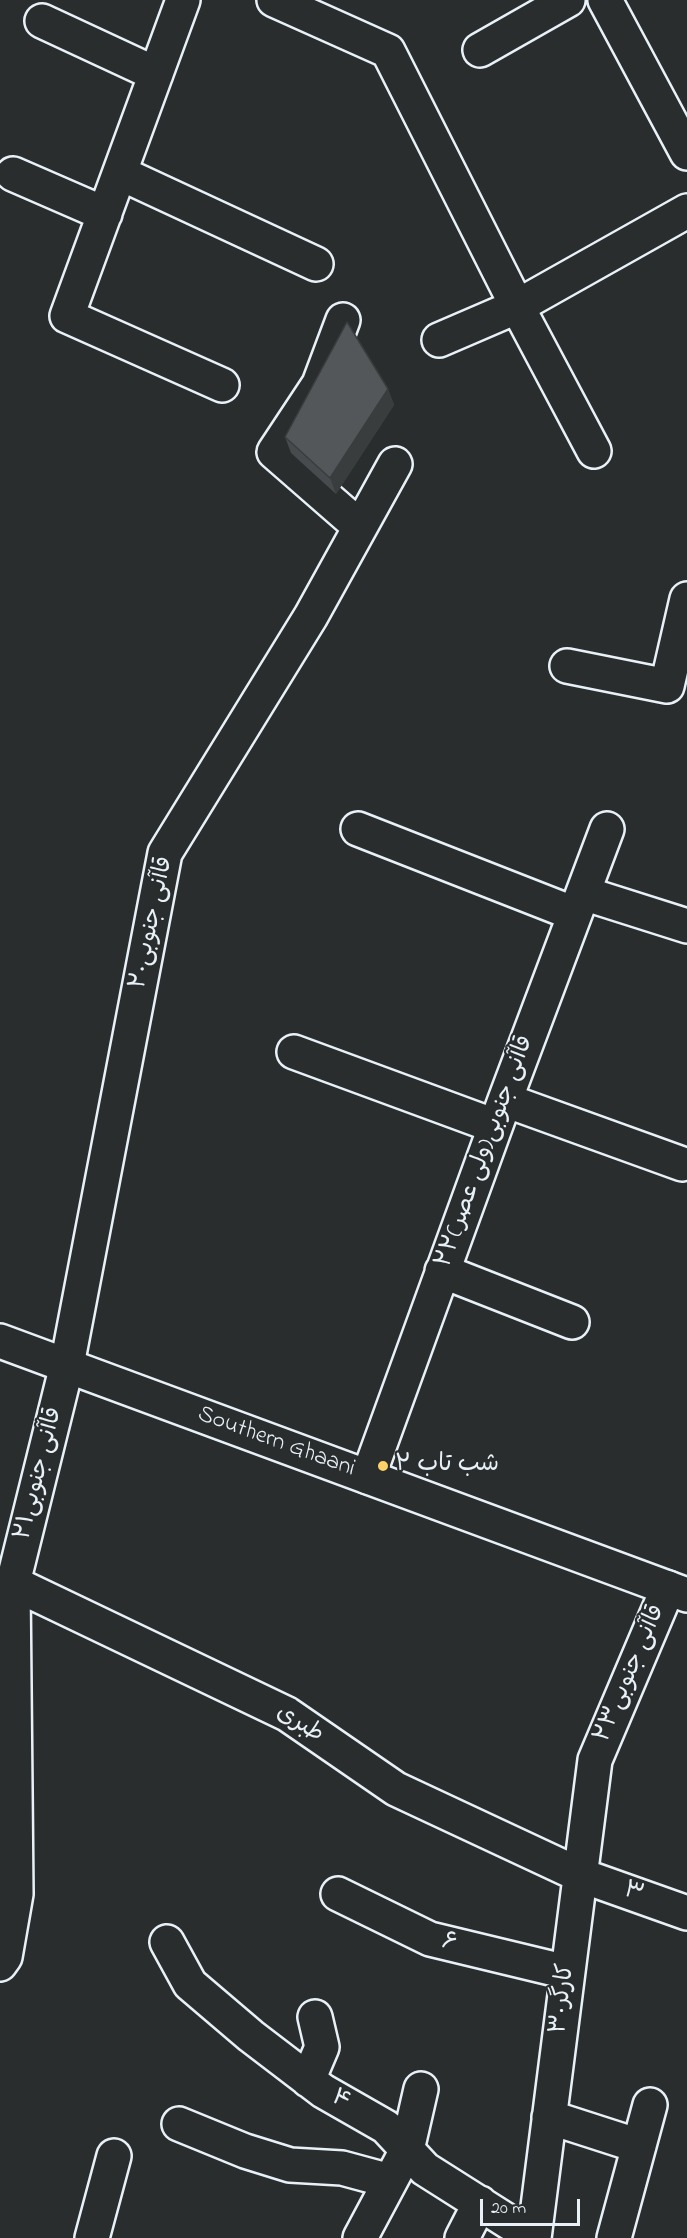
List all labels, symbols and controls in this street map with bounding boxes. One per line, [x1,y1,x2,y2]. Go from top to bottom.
street label: ۲۰قاآنی جنوبی [125,854,181,992]
street label: ۲۲قاآنی جنوبی(ولی عصر) [431,1032,541,1272]
street label: Southern Ghaani [193,1401,359,1485]
street label: قاآنی جنوبی۲۱ [10,1405,70,1543]
place label: شب تاب ۲ [395,1452,499,1480]
marker: شب تاب ۲ [376,1459,390,1473]
street label: قاآنی جنوبی۲۳ [589,1601,673,1747]
street label: طبری [270,1699,328,1751]
street label: ۳ [619,1877,647,1911]
street label: ۶ [439,1928,459,1960]
street label: کارگر۳۰ [545,1962,583,2036]
street label: ۴ [325,2084,355,2118]
scale bar [483,2187,584,2225]
text: 20 m [491,2196,526,2222]

